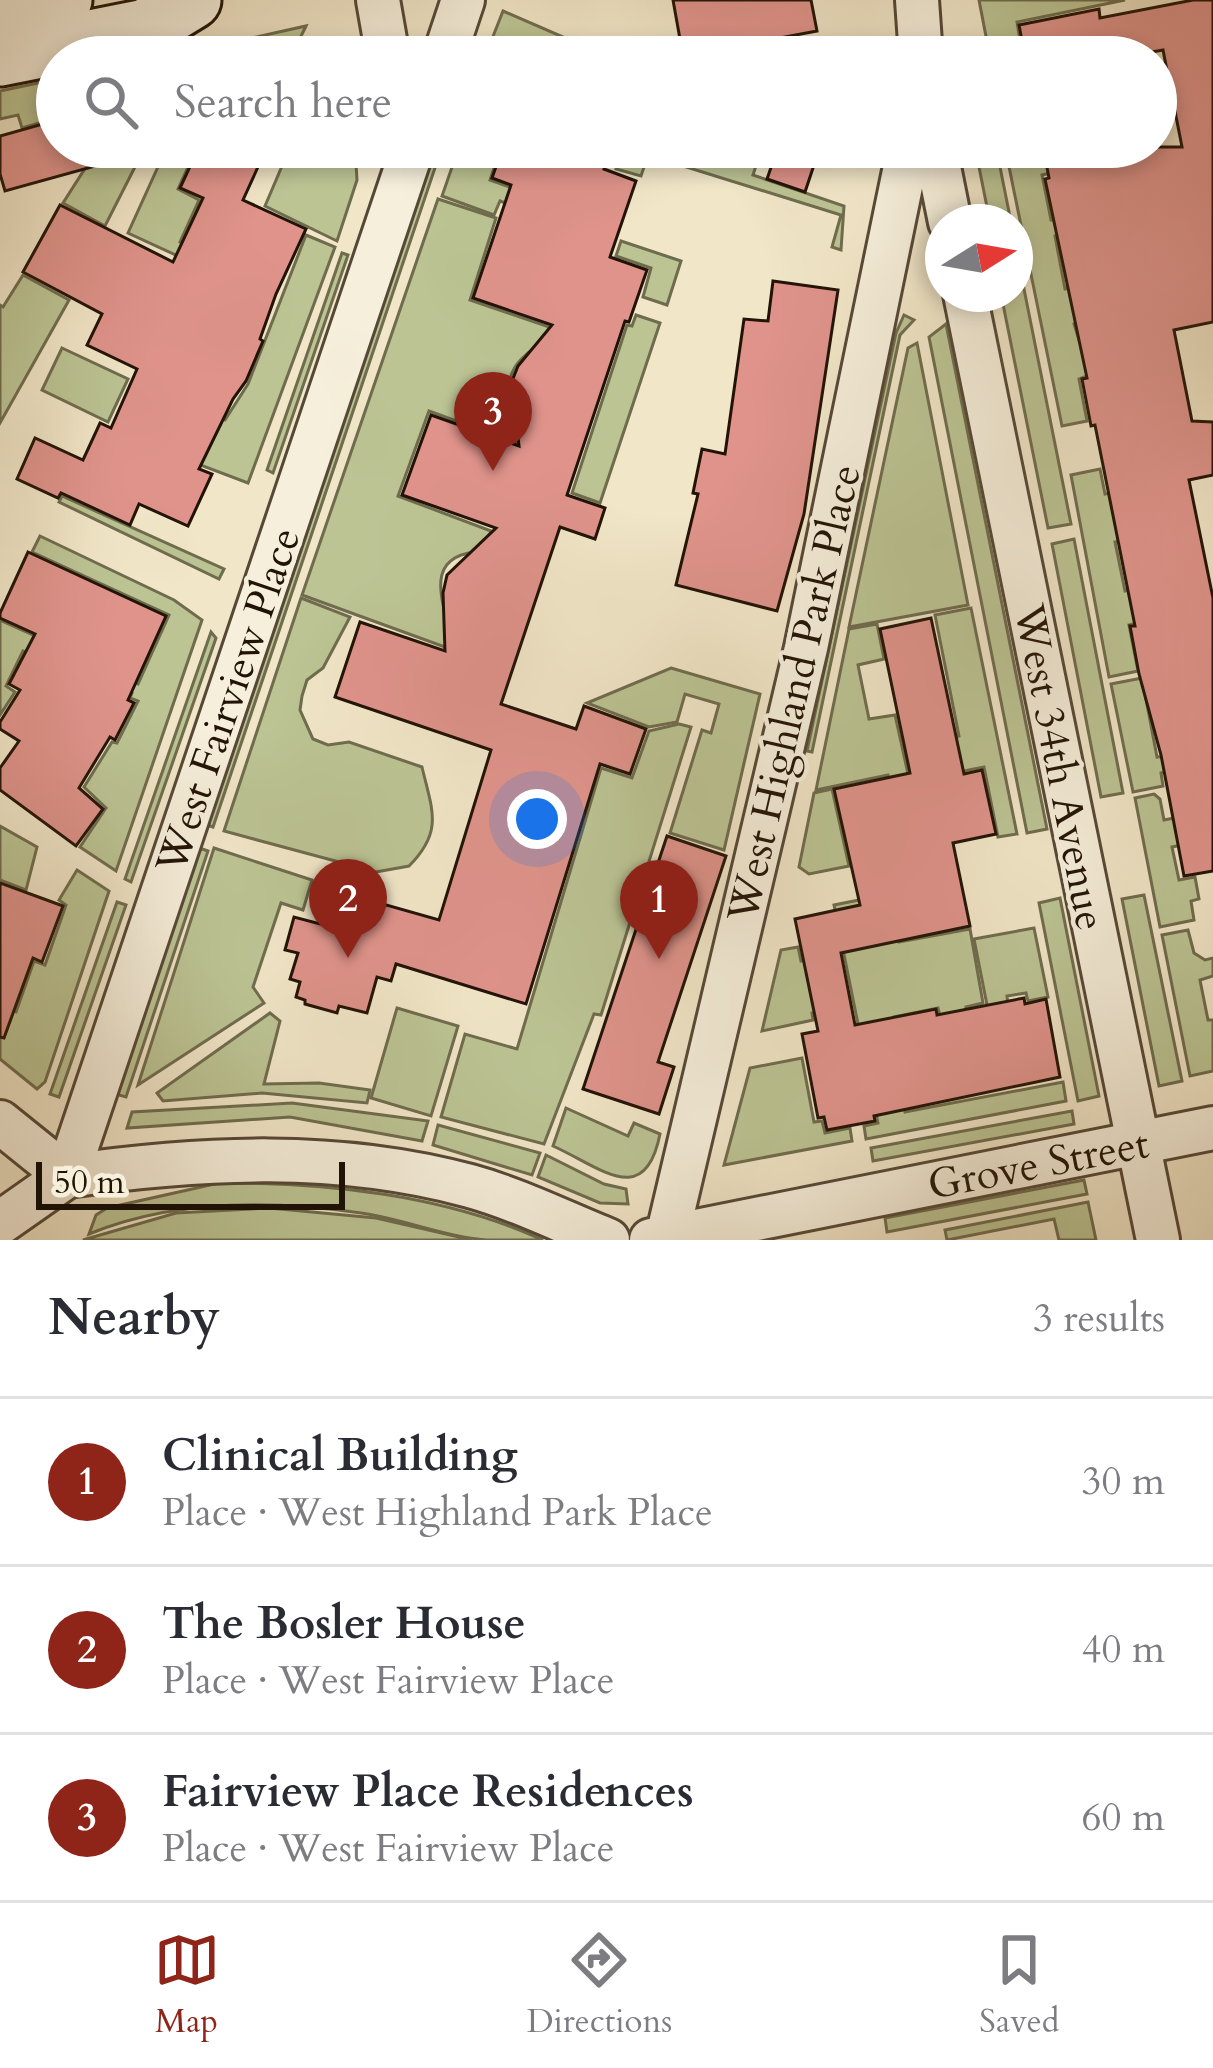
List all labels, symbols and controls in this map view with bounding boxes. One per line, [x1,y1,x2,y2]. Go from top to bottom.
search box [36,36,1177,168]
icon: search [78,69,144,135]
text: Search here [174,72,392,133]
north arrow [925,204,1033,312]
pin: 3 [454,372,532,471]
street label: West Highland Park Place [714,459,875,929]
street label: West Fairview Place [142,520,314,882]
street label: West 34th Avenue [1000,598,1119,935]
your location [507,789,567,849]
pin: 2 [309,859,387,958]
pin: 1 [620,860,698,959]
street label: Grove Street [923,1115,1154,1214]
scale bar [36,1156,345,1209]
text: 50 m [54,1160,125,1205]
text: Nearby [48,1283,220,1353]
text: 3 results [1033,1292,1165,1345]
text: Clinical Building [162,1425,518,1486]
text: 1 [77,1455,97,1508]
text: 30 m [1082,1455,1165,1508]
text: Place · West Highland Park Place [162,1486,713,1539]
text: The Bosler House [162,1593,526,1654]
text: 2 [77,1623,97,1676]
text: 40 m [1082,1623,1165,1676]
text: Place · West Fairview Place [162,1654,615,1707]
text: Fairview Place Residences [162,1761,694,1822]
text: 3 [77,1791,97,1844]
text: 60 m [1082,1791,1165,1844]
text: Place · West Fairview Place [162,1822,615,1875]
tab: Map [154,1927,220,2044]
tab: Directions [527,1927,672,2044]
tab: Saved [979,1927,1059,2044]

